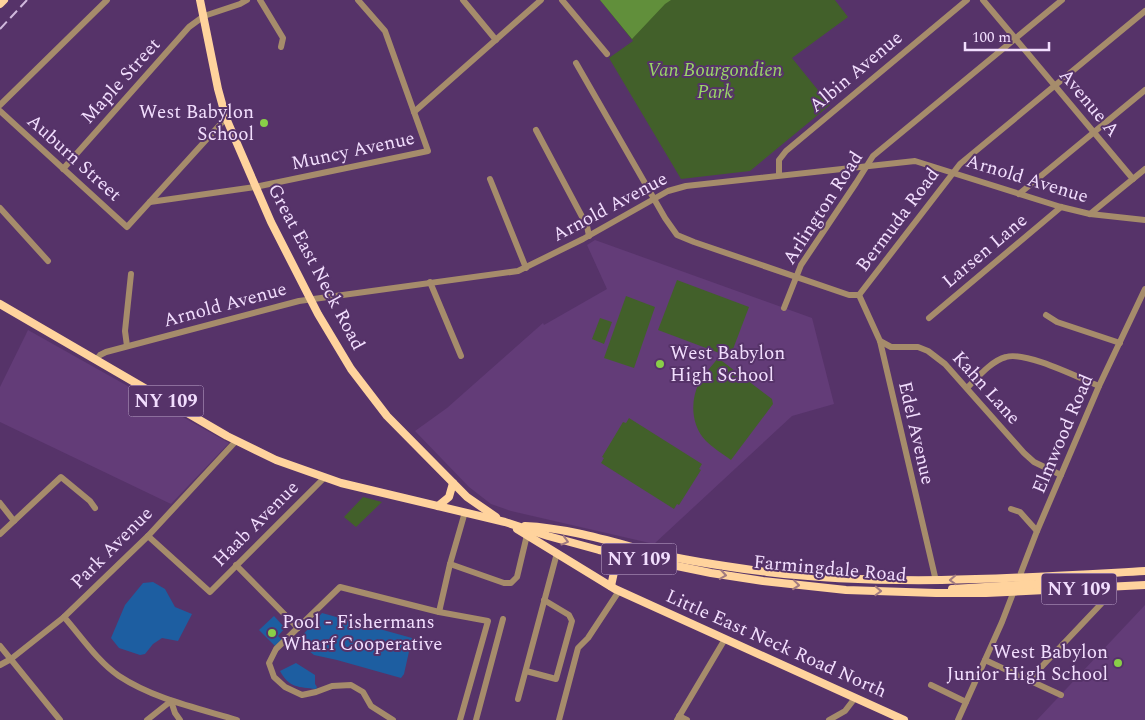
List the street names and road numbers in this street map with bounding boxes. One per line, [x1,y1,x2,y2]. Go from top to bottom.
street label: Albin Avenue [803,24,909,120]
street label: Maple Street [74,31,168,131]
street label: Avenue A [1052,62,1126,144]
street label: Auburn Street [20,107,128,209]
street label: Muncy Avenue [289,124,417,178]
street label: Arlington Road [775,145,871,271]
street label: Arnold Avenue [962,147,1092,211]
street label: Bermuda Road [849,162,947,278]
street label: Arnold Avenue [547,164,673,250]
street label: Great East Neck Road [260,179,372,355]
street label: Larsen Lane [936,207,1034,295]
street label: Arnold Avenue [160,275,290,335]
street label: Kahn Lane [945,345,1027,431]
street label: Elmwood Road [1025,370,1101,498]
street label: Edel Avenue [890,378,942,488]
road number: NY 109 [128,386,204,416]
street label: Haab Avenue [206,474,306,574]
street label: Park Avenue [64,500,160,596]
road number: NY 109 [602,544,676,574]
street label: Farmingdale Road [752,548,908,590]
road number: NY 109 [1042,574,1116,604]
street label: Little East Neck Road North [661,582,891,706]

